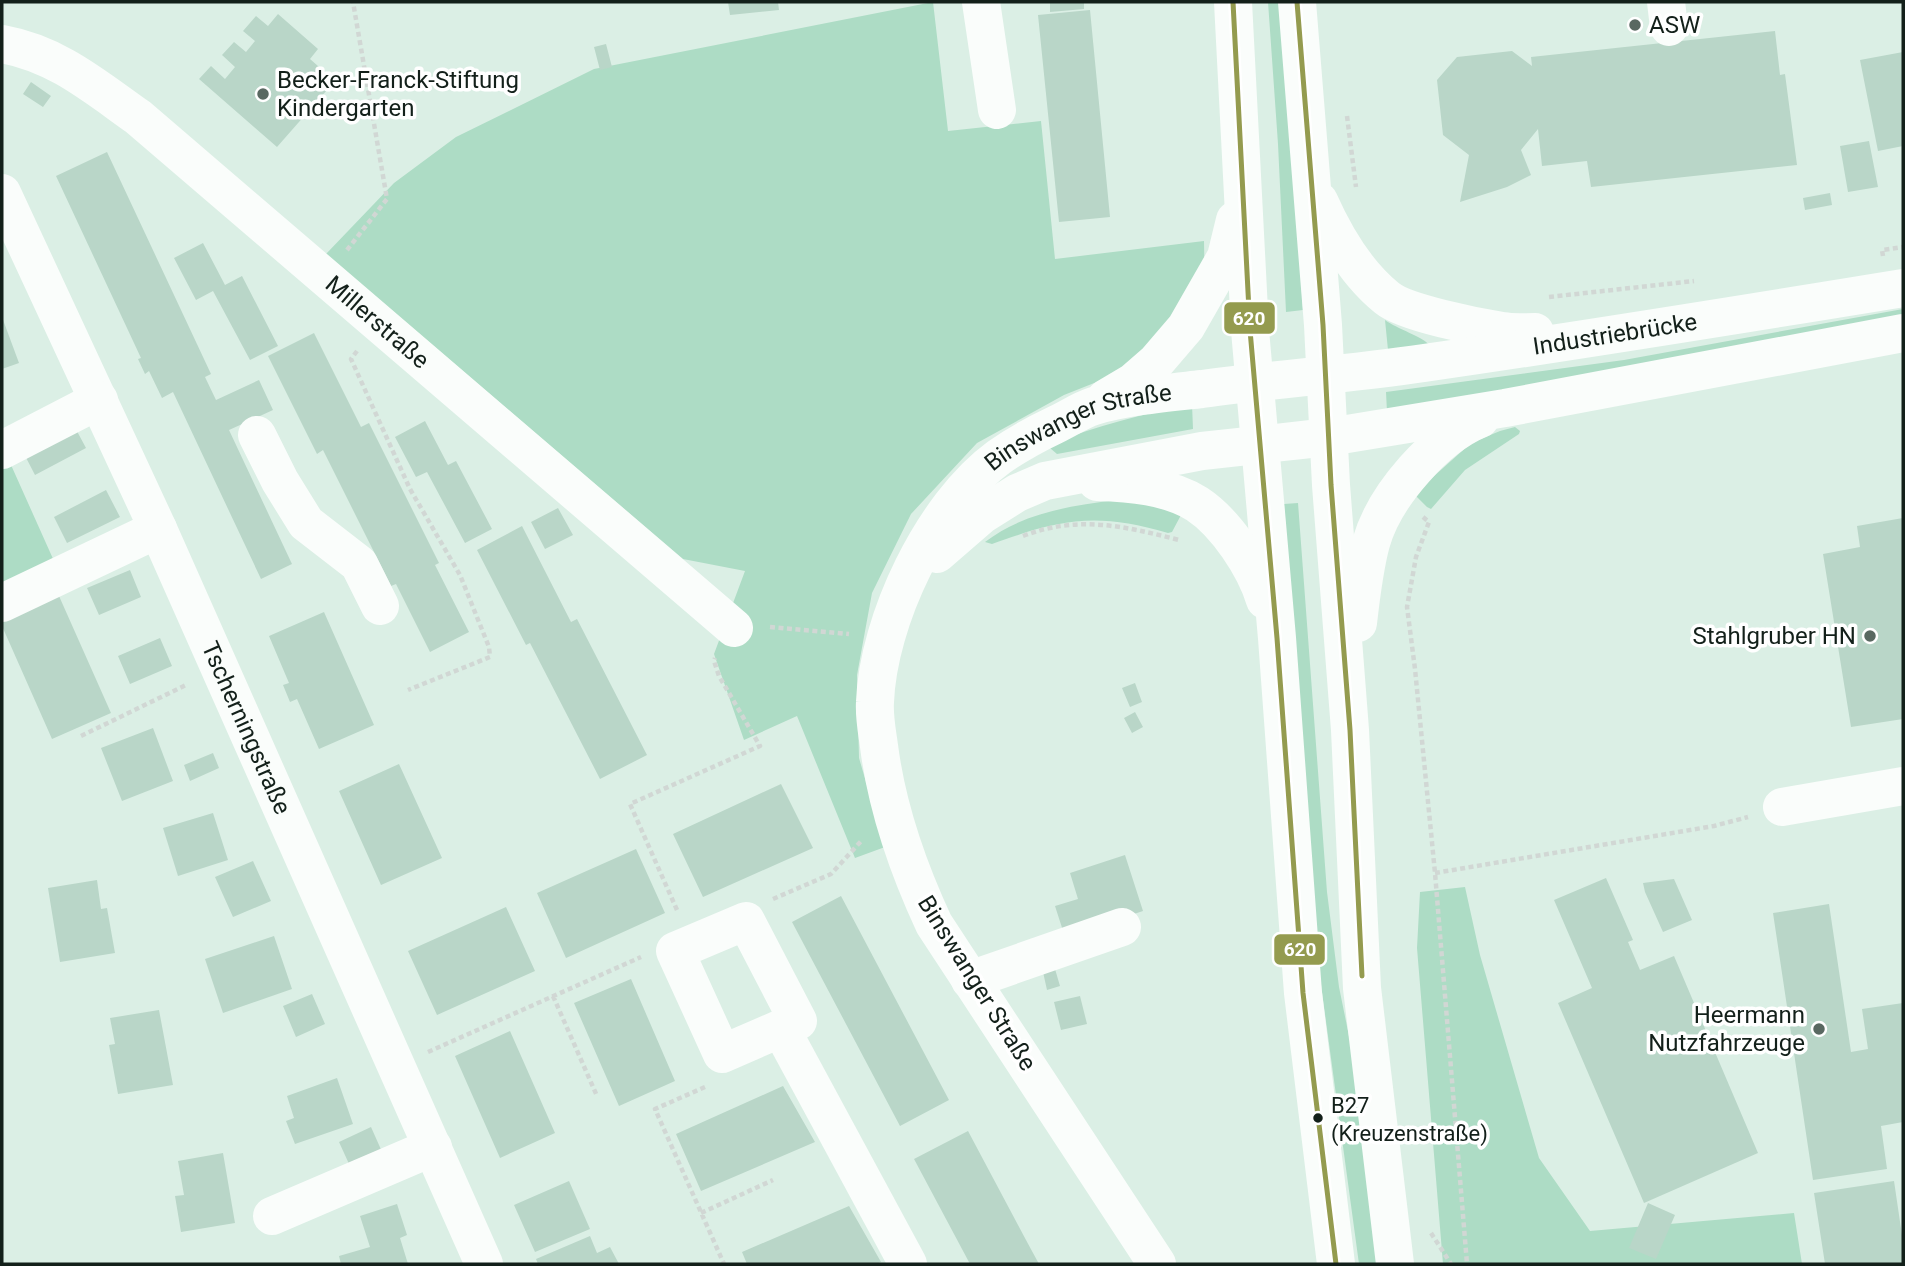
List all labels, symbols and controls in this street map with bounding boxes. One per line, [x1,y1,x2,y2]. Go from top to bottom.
place label: ASW [1649,11,1700,39]
marker: ASW [1627,17,1643,33]
place label: Becker-Franck-Stiftung Kindergarten [277,66,519,122]
marker: Becker-Franck-Stiftung Kindergarten [255,86,271,102]
street label: Millerstraße [320,270,435,374]
line badge: 620 [1223,301,1276,335]
text: 620 [1233,307,1265,330]
street label: Industriebrücke [1531,308,1699,361]
street label: Binswanger Straße [979,378,1173,477]
place label: Stahlgruber HN [1692,622,1856,650]
marker: Stahlgruber HN [1862,628,1878,644]
street label: Tscherningstraße [196,637,297,819]
street label: Binswanger Straße [912,890,1042,1076]
line badge: 620 [1273,933,1326,966]
text: 620 [1284,938,1316,961]
place label: Heermann Nutzfahrzeuge [1648,1001,1805,1057]
marker: Heermann Nutzfahrzeuge [1811,1021,1827,1037]
place label: B27 (Kreuzenstraße) [1331,1093,1488,1147]
marker: B27 (Kreuzenstraße) [1311,1111,1325,1125]

